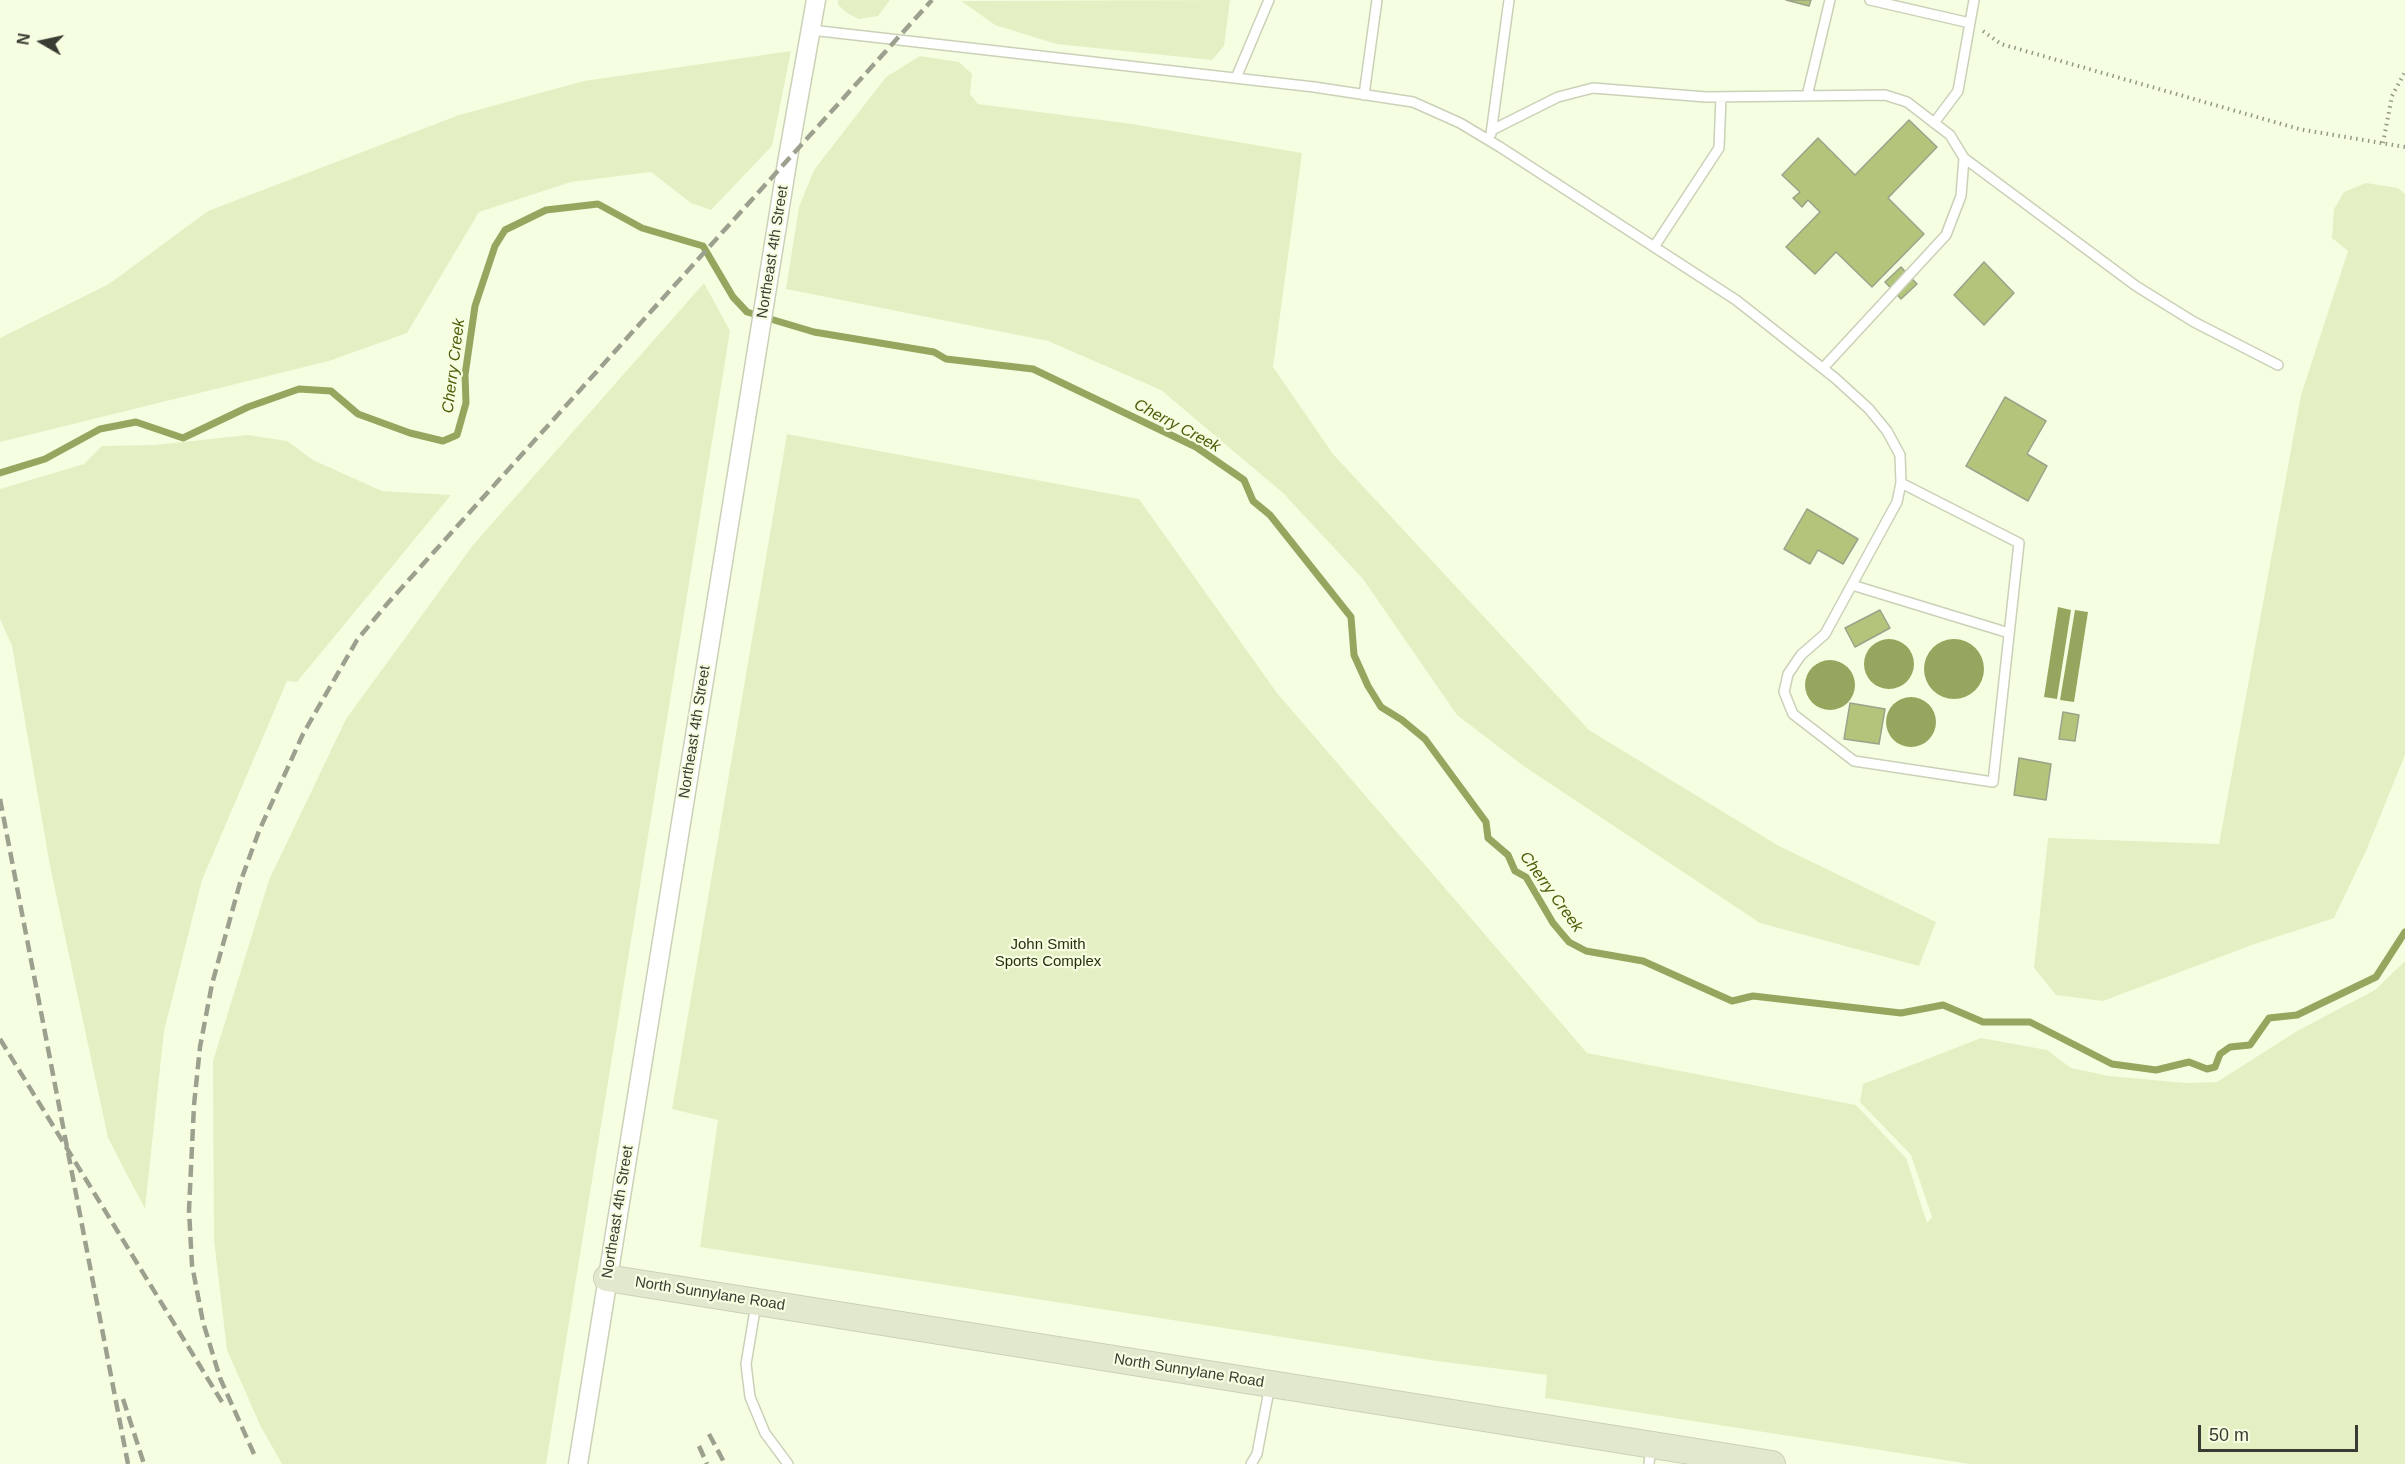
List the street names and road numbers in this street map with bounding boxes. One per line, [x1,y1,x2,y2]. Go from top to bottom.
street label: Northeast 4th Street [754,184,792,320]
street label: Northeast 4th Street [676,664,714,800]
street label: Northeast 4th Street [599,1144,637,1280]
street label: North Sunnylane Road [634,1273,786,1315]
street label: North Sunnylane Road [1113,1350,1265,1392]

